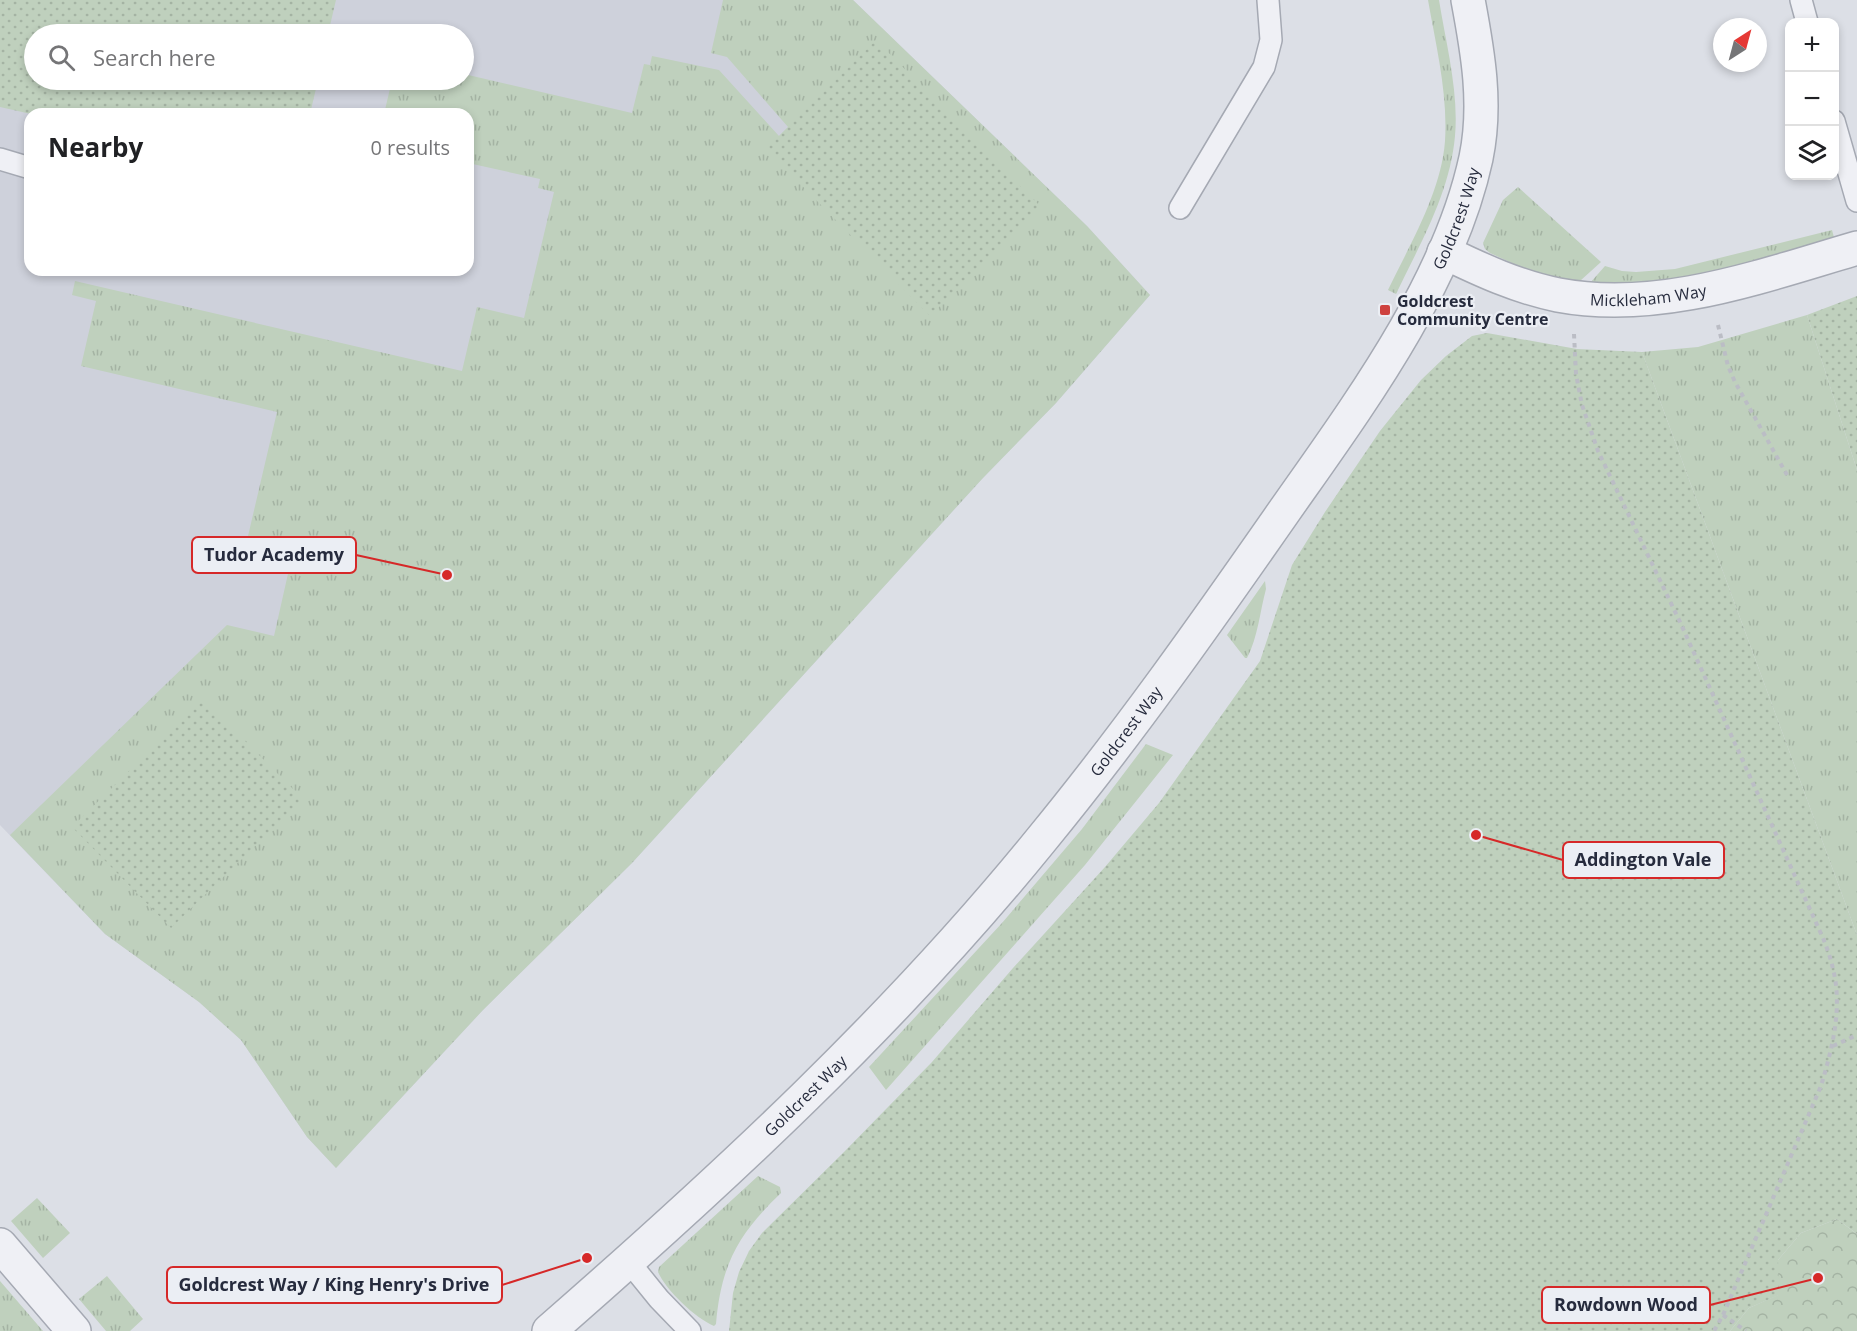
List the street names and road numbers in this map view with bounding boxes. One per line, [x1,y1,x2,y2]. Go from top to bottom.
street label: Goldcrest Way [1427,164,1485,273]
street label: Mickleham Way [1590,279,1709,311]
street label: Goldcrest Way [1085,681,1168,781]
street label: Goldcrest Way [759,1050,852,1141]

